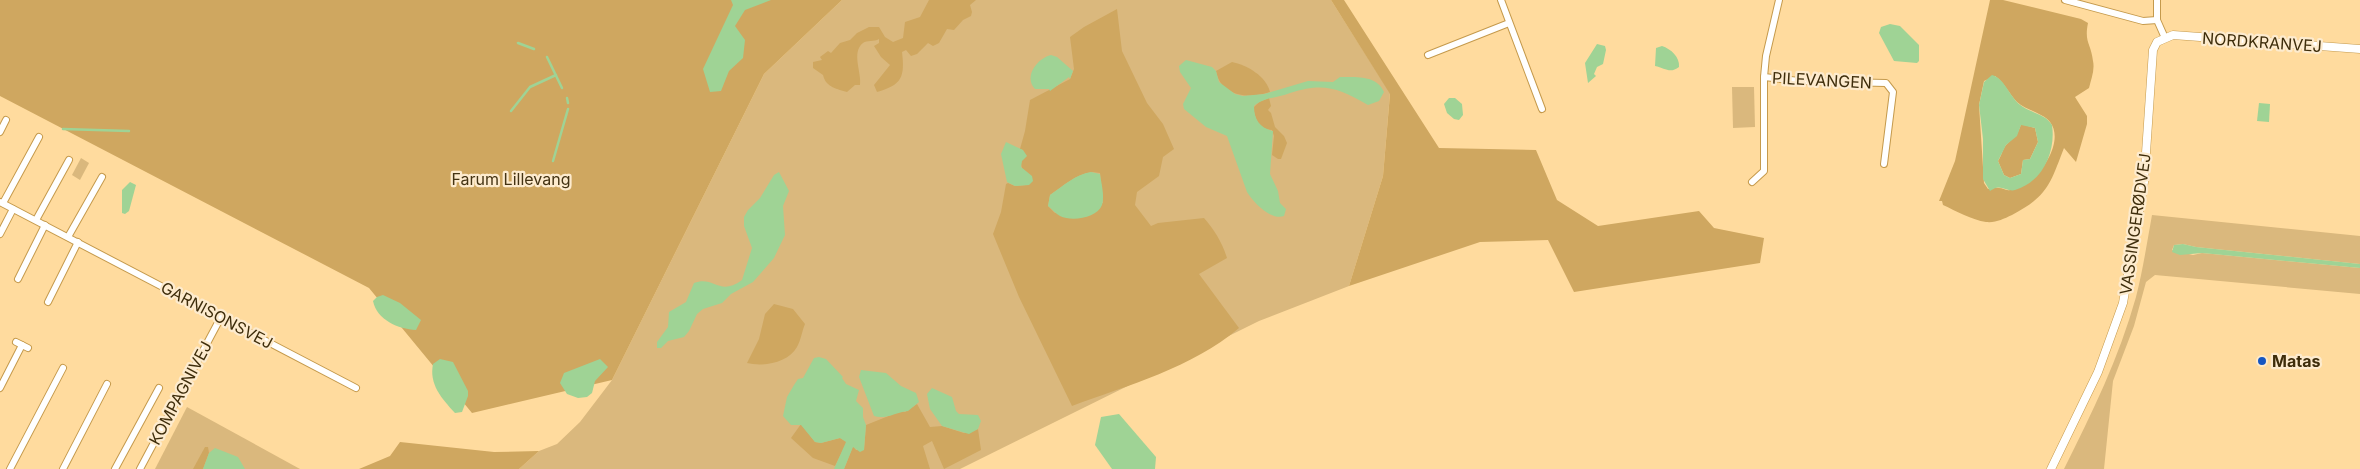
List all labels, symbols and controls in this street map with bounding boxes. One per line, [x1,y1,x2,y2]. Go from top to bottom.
street label: NORDKRANVEJ [2201,28,2323,56]
street label: PILEVANGEN [1772,67,1872,93]
street label: VASSINGERØDVEJ [2115,152,2155,296]
park label: Farum Lillevang [452,169,570,189]
street label: GARNISONSVEJ [158,277,276,353]
street label: KOMPAGNIVEJ [144,338,216,448]
place label: Matas [2272,351,2320,371]
marker: Matas [2256,355,2268,367]

